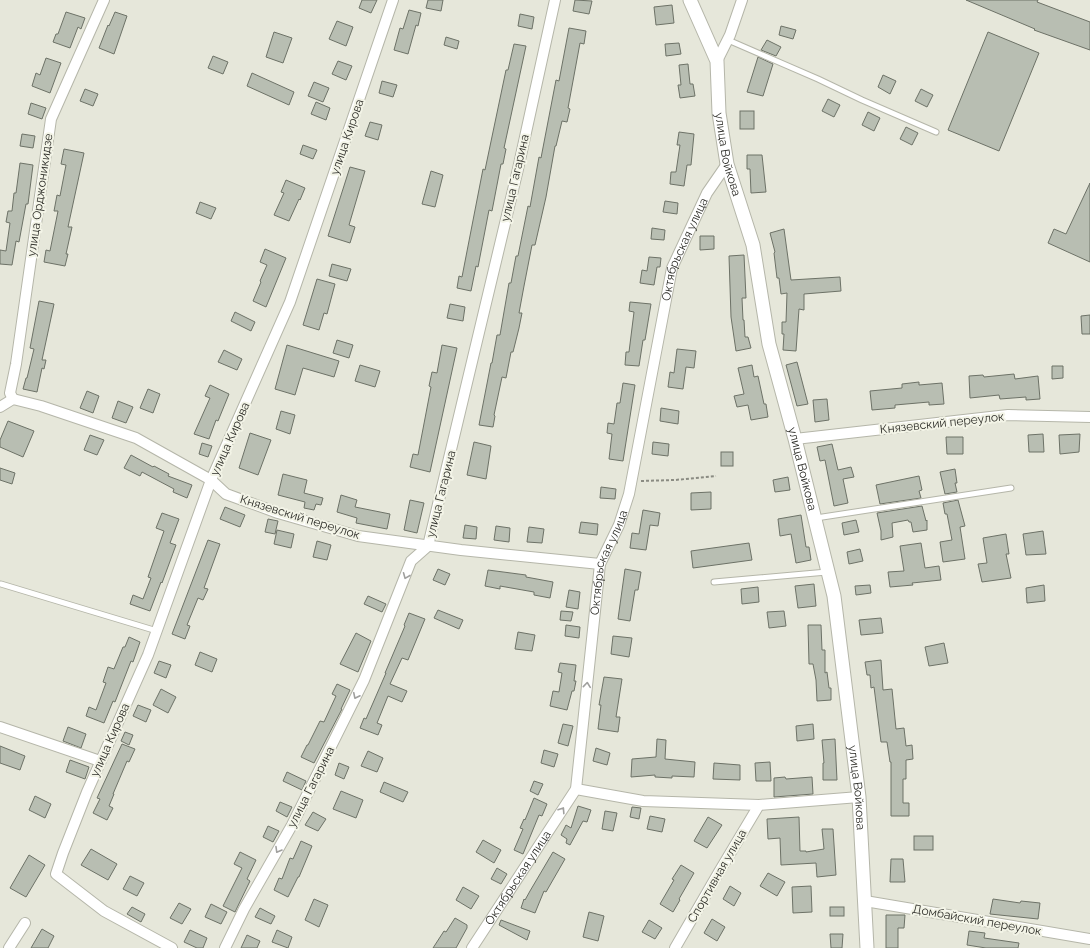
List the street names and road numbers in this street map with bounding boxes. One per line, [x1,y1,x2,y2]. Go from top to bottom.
street label: улица Кирова [327,97,367,177]
street label: улица Войкова [712,111,744,198]
street label: улица Орджоникидзе [24,133,56,257]
street label: улица Гагарина [498,133,532,223]
street label: Октябрьская улица [659,196,711,302]
street label: улица Кирова [207,400,253,478]
street label: Князевский переулок [879,410,1005,436]
street label: улица Войкова [785,426,820,512]
street label: улица Гагарина [423,449,459,539]
street label: Князевский переулок [238,492,362,542]
street label: Октябрьская улица [588,508,630,616]
street label: улица Кирова [87,701,133,779]
street label: улица Гагарина [285,744,337,830]
street label: улица Войкова [846,744,868,830]
street label: Спортивная улица [685,827,749,925]
street label: Октябрьская улица [482,828,554,928]
street label: Домбайский переулок [912,902,1042,938]

